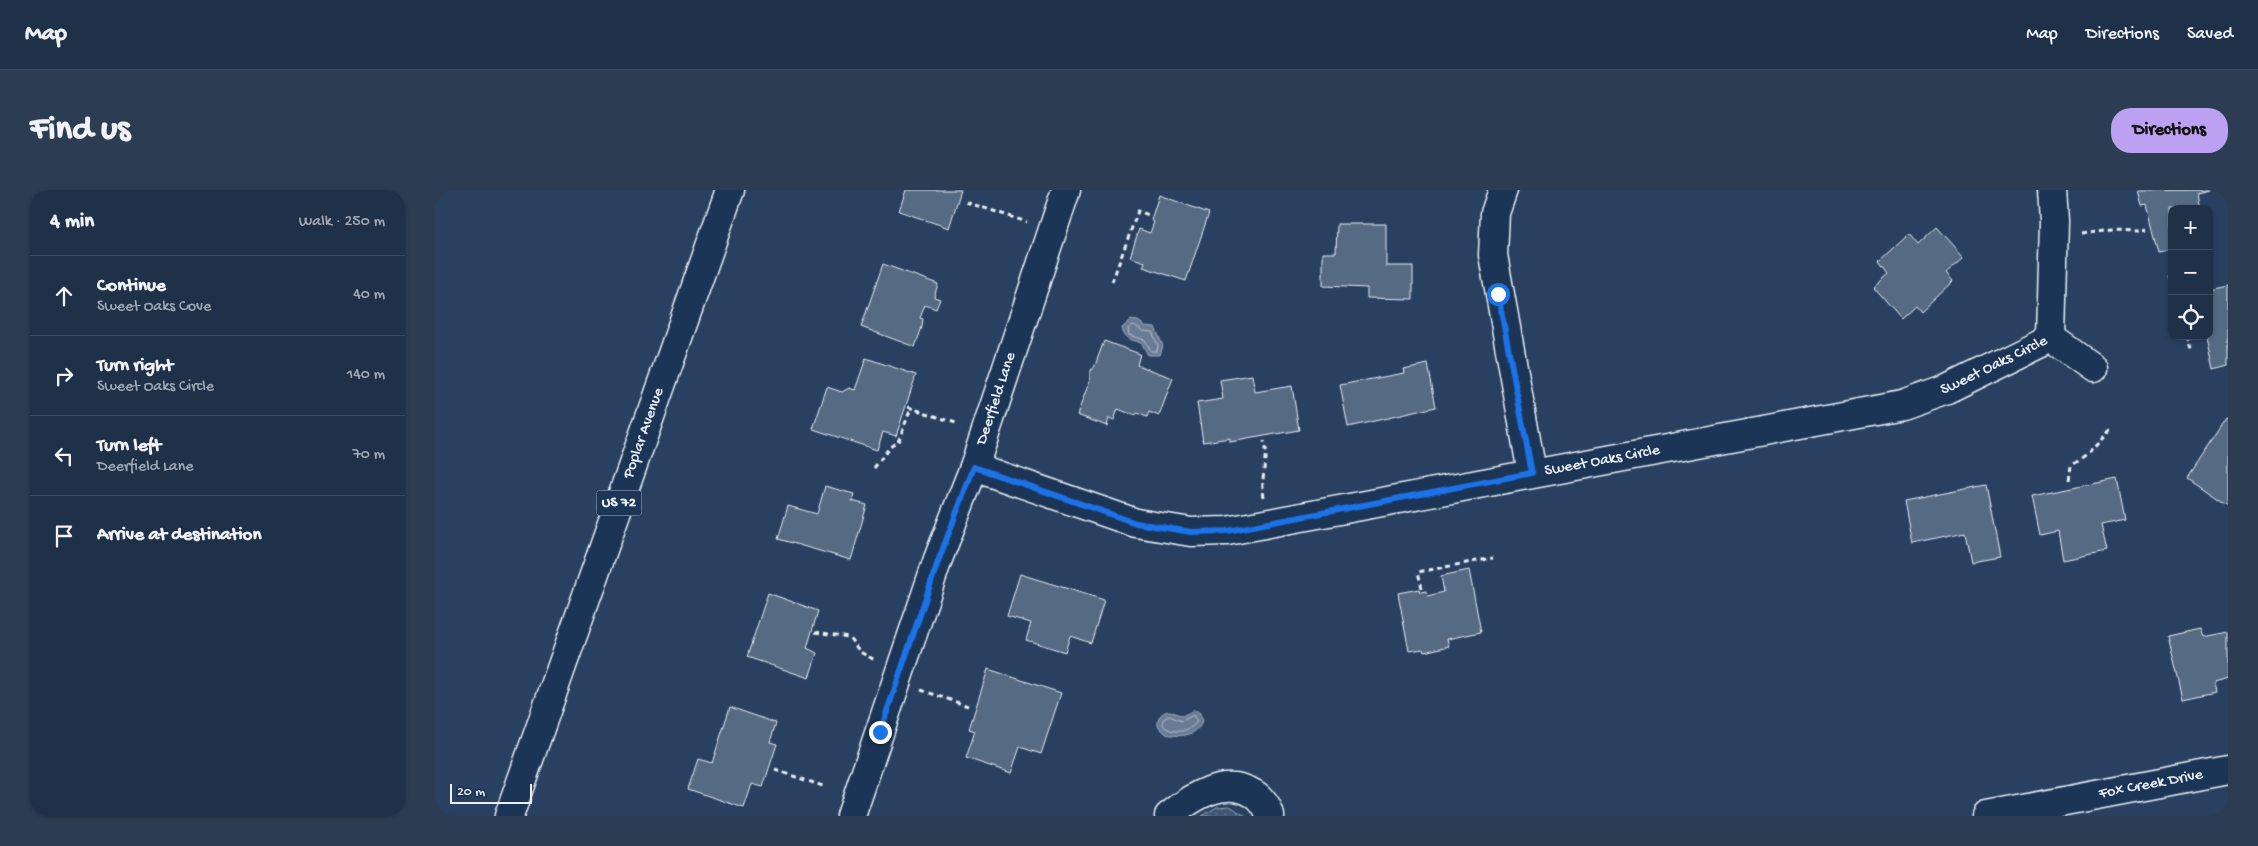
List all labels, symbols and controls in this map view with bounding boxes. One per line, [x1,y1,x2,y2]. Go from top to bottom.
text: Map [25,20,67,49]
text: Map [2026,24,2058,45]
text: Directions [2086,24,2159,45]
text: Saved [2187,24,2233,45]
button: Directions [2111,108,2228,153]
text: Find us [30,110,130,151]
map controls [2168,205,2213,340]
button: + [2168,205,2213,250]
text: 4 min [50,210,94,235]
text: Walk · 250 m [299,213,385,232]
button: − [2168,250,2213,295]
text: Continue [97,275,166,298]
icon: ahead [50,282,78,310]
route start [1487,283,1510,306]
text: 40 m [353,286,385,305]
button: locate [2168,295,2213,340]
text: Sweet Oaks Cove [97,298,211,317]
street label: Sweet Oaks Circle [1938,331,2051,400]
street label: Deerfield Lane [972,349,1021,449]
text: Turn right [97,355,173,378]
icon: right [50,362,78,390]
text: 140 m [347,366,385,385]
text: Sweet Oaks Circle [97,378,214,397]
street label: Poplar Avenue [619,384,669,482]
text: Turn left [97,435,161,458]
street label: Sweet Oaks Circle [1543,441,1662,481]
icon: left [50,442,78,470]
text: 70 m [352,446,385,465]
text: Deerfield Lane [97,458,194,477]
road number: US 72 [597,490,641,516]
icon: arrive [50,522,78,550]
text: Arrive at destination [97,524,261,547]
route end [869,721,892,744]
street label: Fox Creek Drive [2096,765,2205,804]
scale bar [450,781,533,804]
text: 20 m [457,784,485,801]

